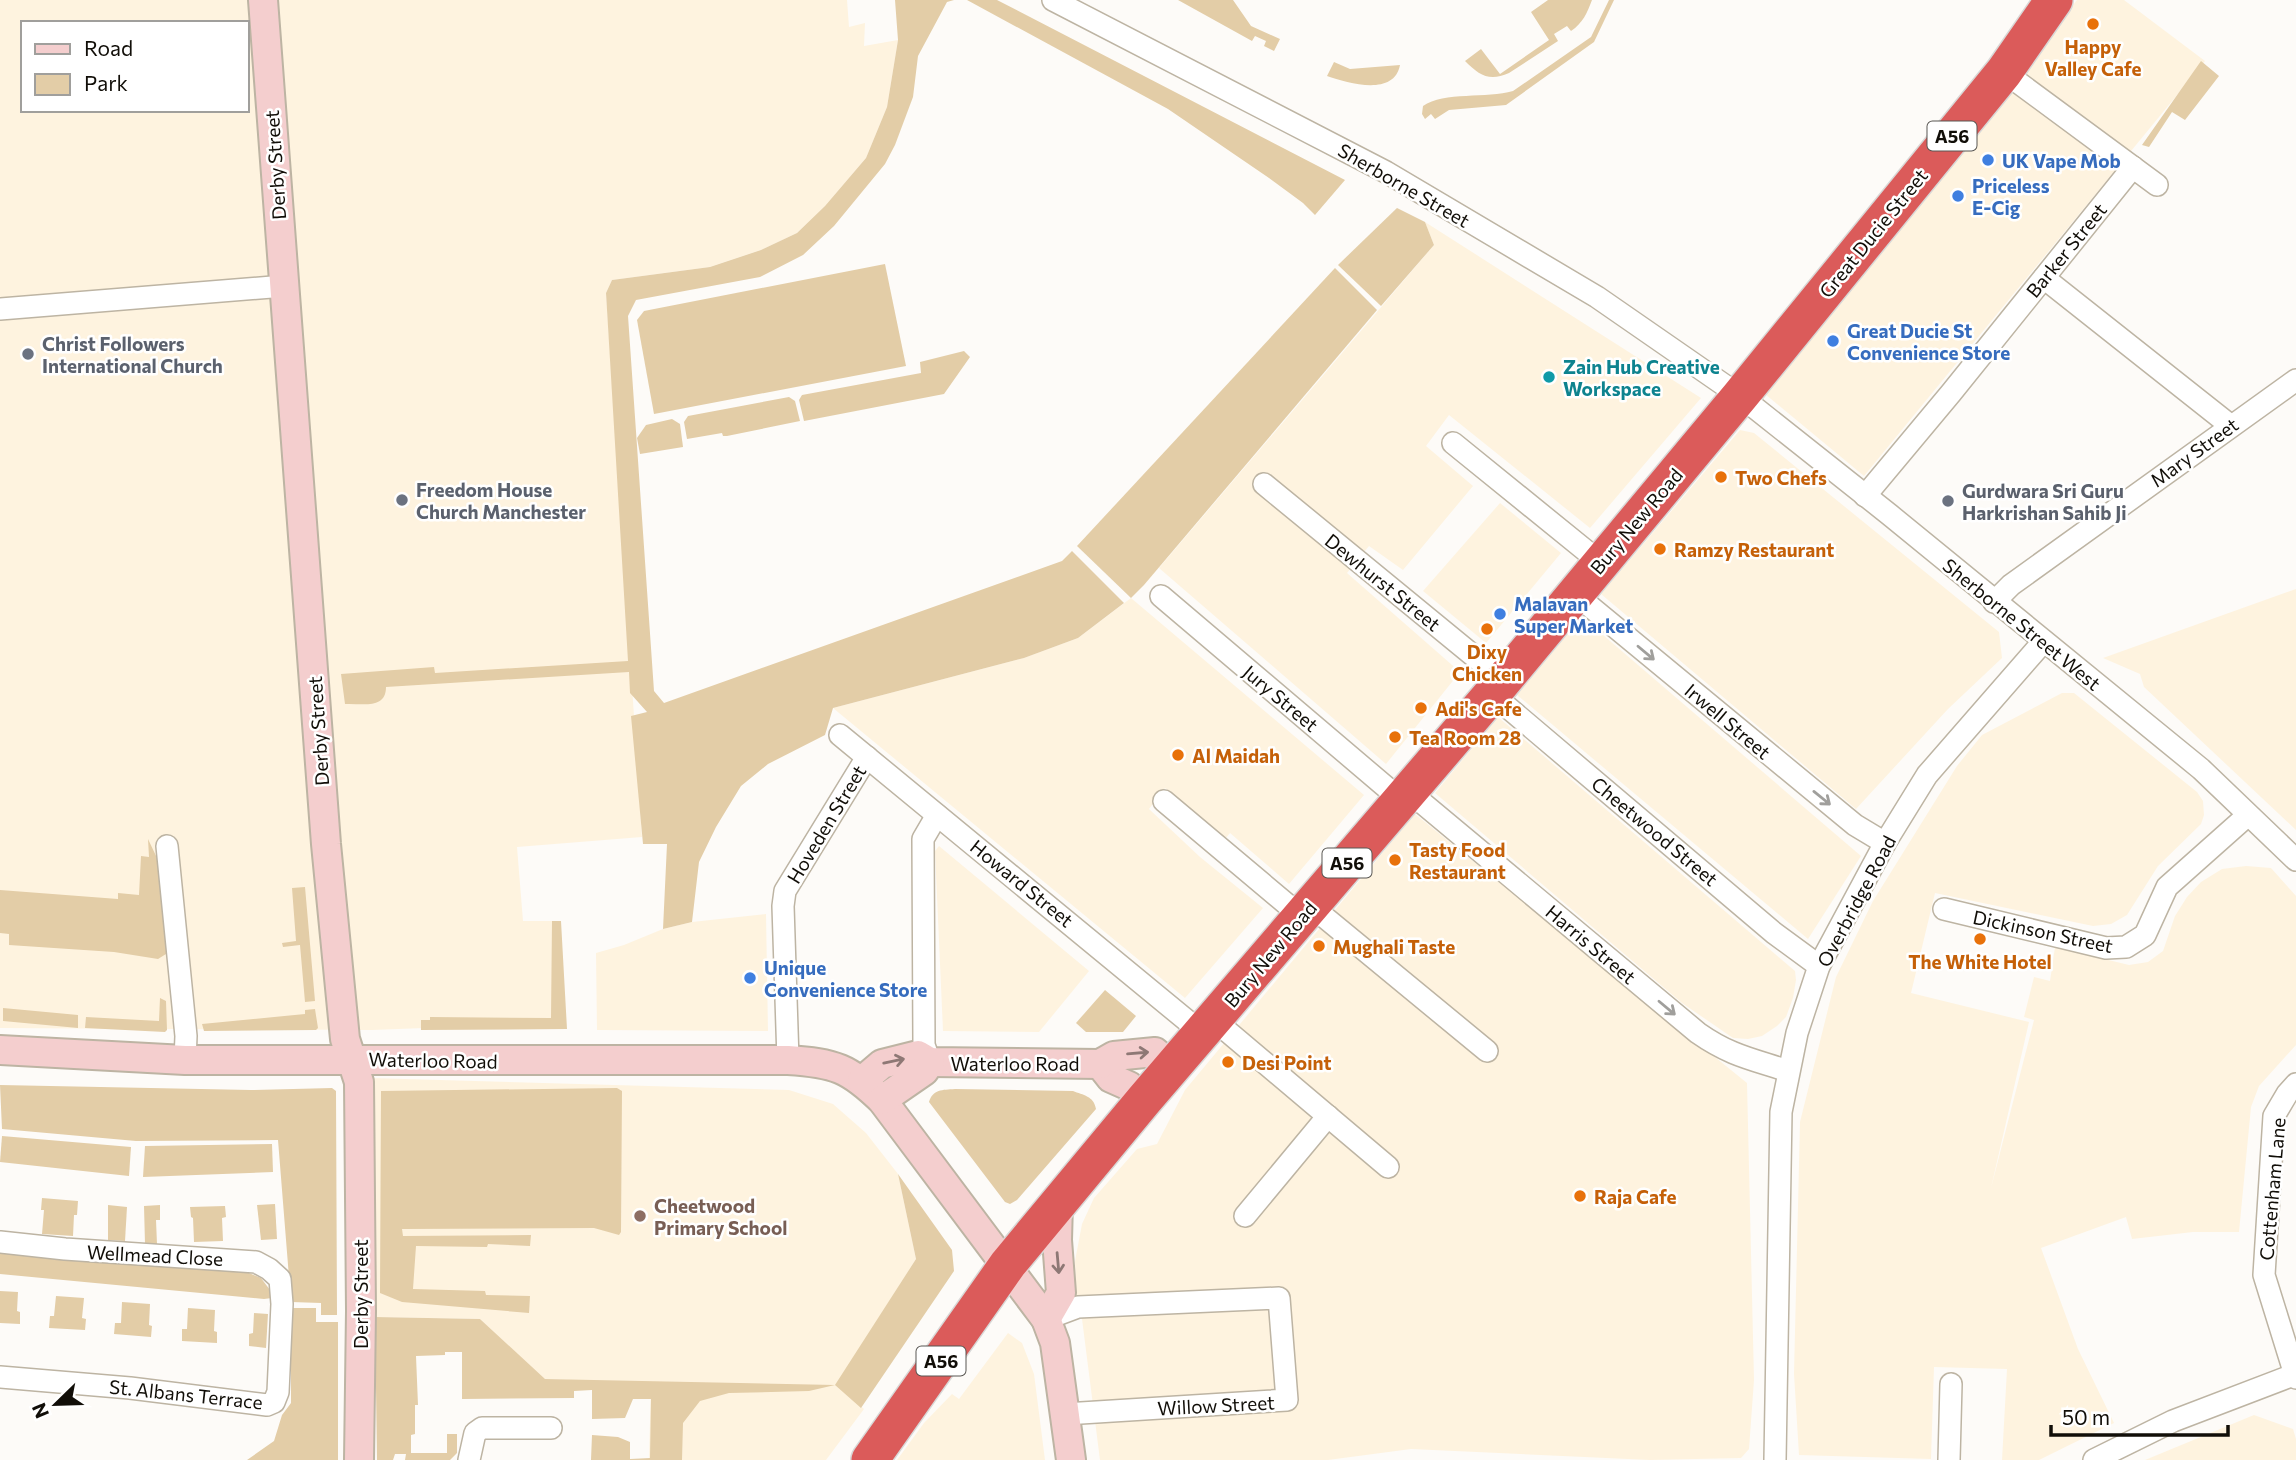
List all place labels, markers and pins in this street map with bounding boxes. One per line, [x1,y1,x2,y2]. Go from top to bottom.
marker: Happy Valley Cafe [2085,16,2101,32]
place label: Happy Valley Cafe [2045,35,2142,80]
place label: UK Vape Mob [2002,149,2121,172]
marker: UK Vape Mob [1980,152,1996,168]
place label: Priceless E-Cig [1972,174,2050,219]
marker: Priceless E-Cig [1950,188,1966,204]
place label: Great Ducie St Convenience Store [1847,319,2010,364]
place label: Christ Followers International Church [42,332,223,377]
marker: Great Ducie St Convenience Store [1825,333,1841,349]
marker: Christ Followers International Church [20,346,36,362]
place label: Zain Hub Creative Workspace [1563,355,1720,400]
marker: Zain Hub Creative Workspace [1541,369,1557,385]
place label: Two Chefs [1735,466,1827,489]
marker: Two Chefs [1713,469,1729,485]
place label: Freedom House Church Manchester [416,478,586,523]
place label: Gurdwara Sri Guru Harkrishan Sahib Ji [1962,479,2127,524]
marker: Freedom House Church Manchester [394,492,410,508]
marker: Gurdwara Sri Guru Harkrishan Sahib Ji [1940,493,1956,509]
place label: Ramzy Restaurant [1674,538,1834,561]
marker: Ramzy Restaurant [1652,541,1668,557]
place label: Malavan Super Market [1514,592,1633,637]
marker: Malavan Super Market [1492,606,1508,622]
marker: Dixy Chicken [1479,621,1495,637]
place label: Dixy Chicken [1452,640,1522,685]
place label: Adi's Cafe [1435,697,1522,720]
marker: Adi's Cafe [1413,700,1429,716]
place label: Tea Room 28 [1409,726,1521,749]
marker: Tea Room 28 [1387,729,1403,745]
place label: Al Maidah [1192,744,1280,767]
marker: Al Maidah [1170,747,1186,763]
place label: Tasty Food Restaurant [1409,838,1506,883]
marker: Tasty Food Restaurant [1387,852,1403,868]
marker: The White Hotel [1972,931,1988,947]
place label: Mughali Taste [1333,935,1455,958]
marker: Mughali Taste [1311,938,1327,954]
place label: The White Hotel [1908,950,2052,973]
place label: Unique Convenience Store [764,956,927,1001]
marker: Unique Convenience Store [742,970,758,986]
place label: Desi Point [1242,1051,1331,1074]
marker: Desi Point [1220,1054,1236,1070]
place label: Raja Cafe [1594,1185,1676,1208]
marker: Raja Cafe [1572,1188,1588,1204]
place label: Cheetwood Primary School [654,1194,787,1239]
marker: Cheetwood Primary School [632,1208,648,1224]

